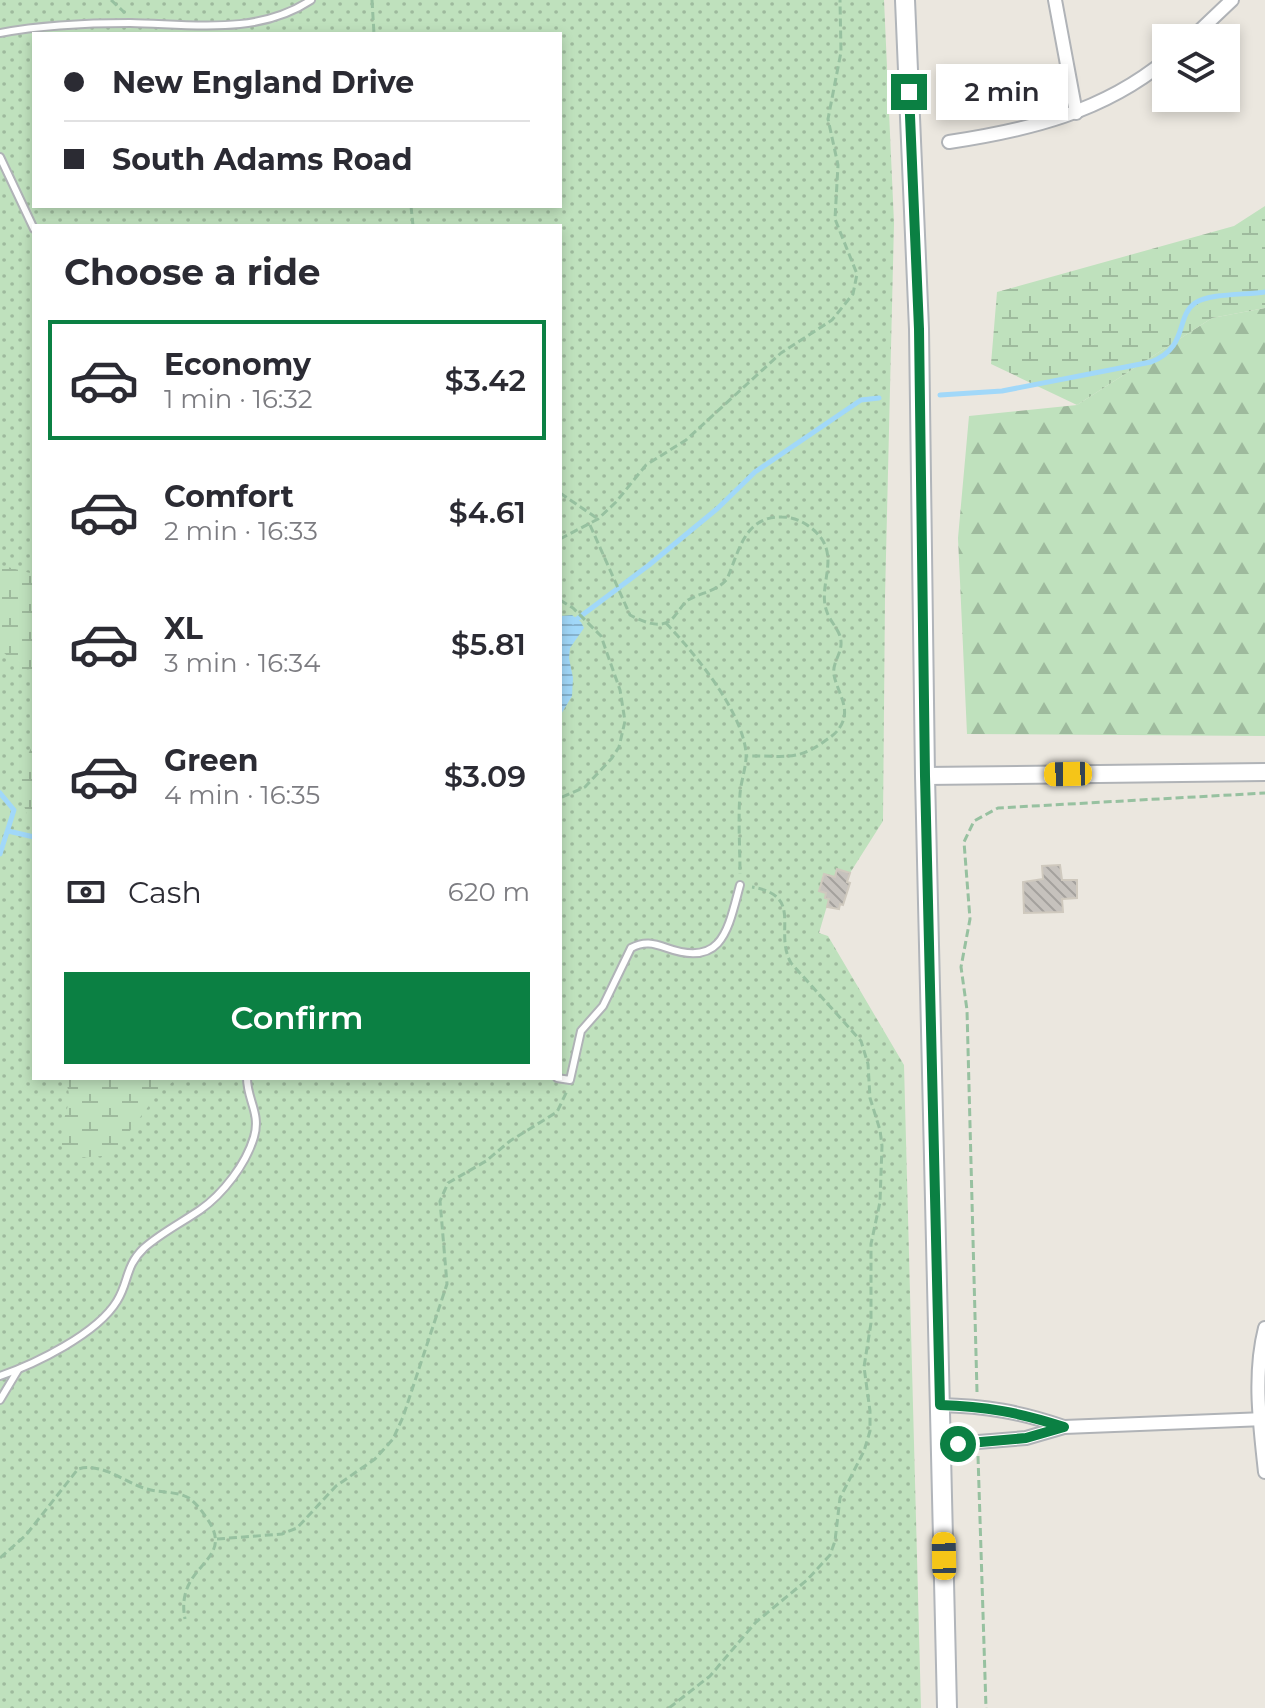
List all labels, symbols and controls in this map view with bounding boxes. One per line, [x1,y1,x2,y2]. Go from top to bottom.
map controls [1152,24,1240,112]
button: layers [1152,24,1240,112]
text: New England Drive [112,64,414,101]
callout: 2 min [937,64,1069,120]
route end [891,74,927,110]
text: 2 min [964,76,1040,108]
text: South Adams Road [112,141,412,178]
text: Choose a ride [64,250,321,294]
icon: car [68,344,140,416]
text: Economy [164,346,311,383]
text: $3.42 [445,362,526,399]
text: 1 min · 16:32 [164,383,313,415]
icon: car [68,476,140,548]
text: Comfort [164,478,294,515]
text: $4.61 [449,494,526,531]
text: 2 min · 16:33 [164,515,318,547]
icon: car [68,608,140,680]
text: XL [164,610,203,647]
text: $5.81 [451,626,526,663]
text: 3 min · 16:34 [164,647,320,679]
icon: car [68,740,140,812]
text: Green [164,742,258,779]
text: $3.09 [444,758,526,795]
car [1044,762,1092,786]
text: 4 min · 16:35 [164,779,320,811]
icon: cash [64,870,108,914]
text: Cash [128,874,202,911]
text: 620 m [448,876,530,908]
button: Confirm [64,972,530,1064]
route start [940,1426,976,1462]
car [932,1532,956,1580]

